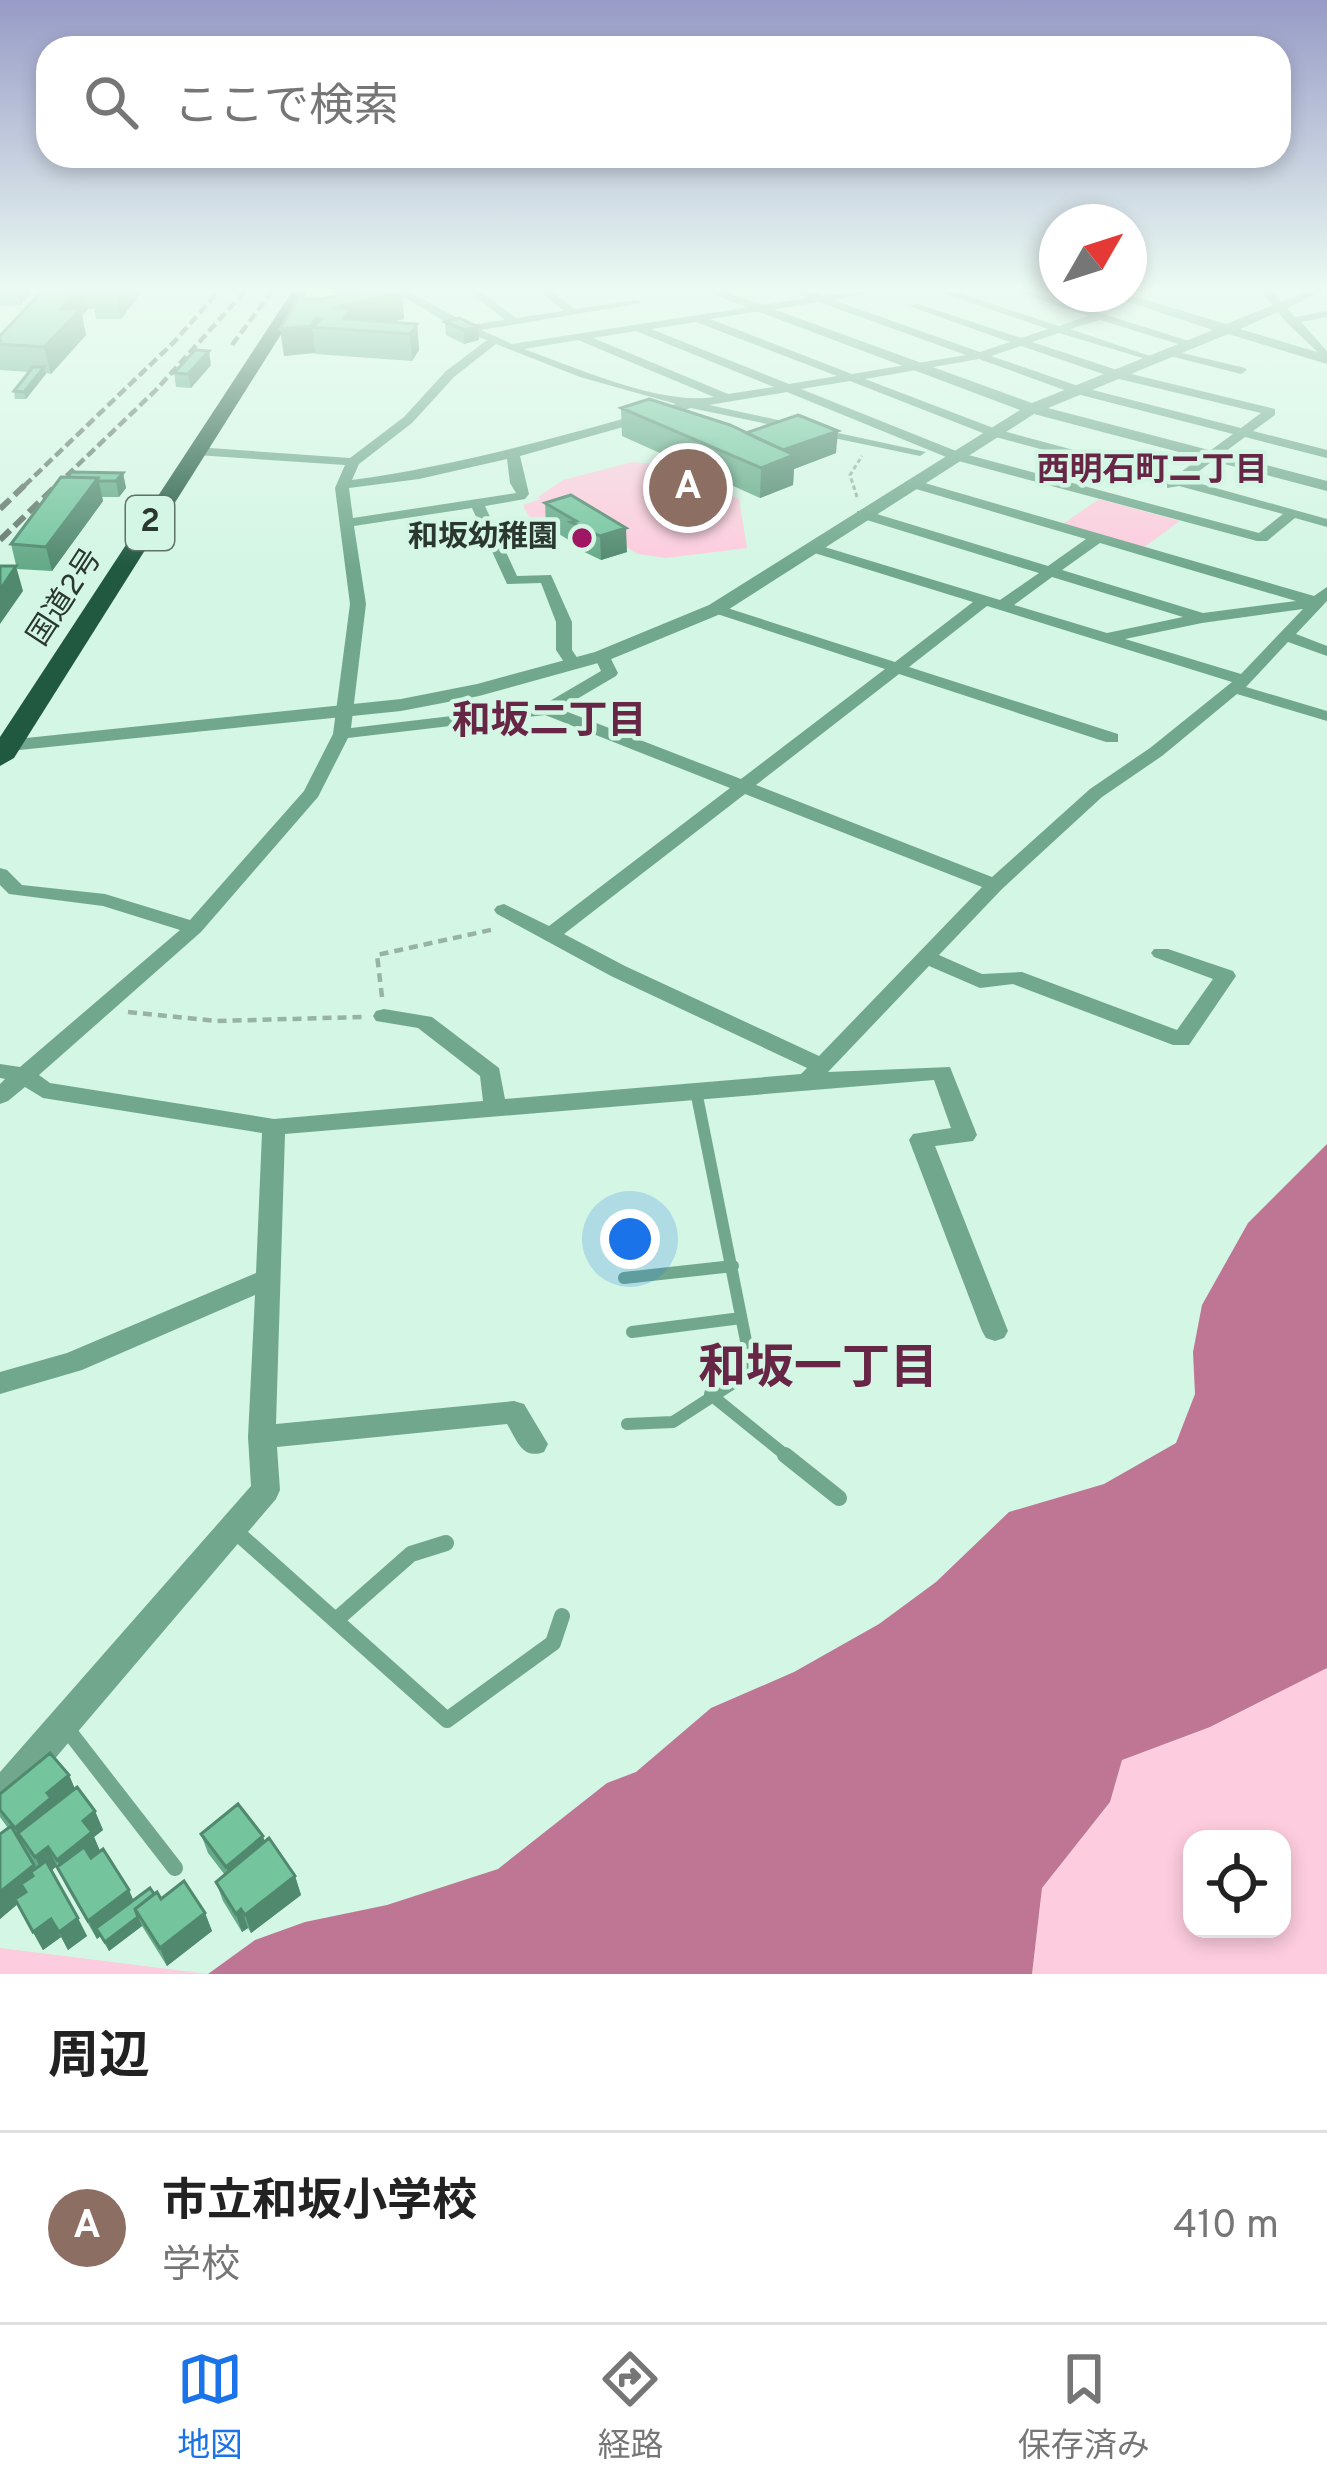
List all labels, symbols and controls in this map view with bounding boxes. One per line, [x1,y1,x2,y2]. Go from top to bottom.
search box [36,36,1291,168]
icon: search [78,69,144,135]
text: ここで検索 [174,80,399,137]
north arrow [1039,204,1147,312]
pin: A [649,443,727,533]
district label: 西明石町二丁目 [1037,451,1268,493]
road number: 2 [126,496,174,550]
place label: 和坂幼稚園 [408,520,558,557]
marker: 和坂幼稚園 [569,525,595,551]
street label: 国道2号 [21,542,111,654]
district label: 和坂二丁目 [451,699,647,748]
your location [600,1209,660,1269]
district label: 和坂一丁目 [698,1341,938,1401]
map controls [1183,1830,1291,1938]
button: locate [1183,1830,1291,1938]
text: 周辺 [48,2027,150,2092]
text: 市立和坂小学校 [162,2175,477,2232]
text: A [73,2203,101,2252]
text: 410 m [1173,2203,1279,2252]
text: 学校 [162,2243,240,2292]
tab: 地図 [177,2346,243,2469]
tab: 経路 [597,2346,663,2469]
tab: 保存済み [1018,2346,1150,2469]

